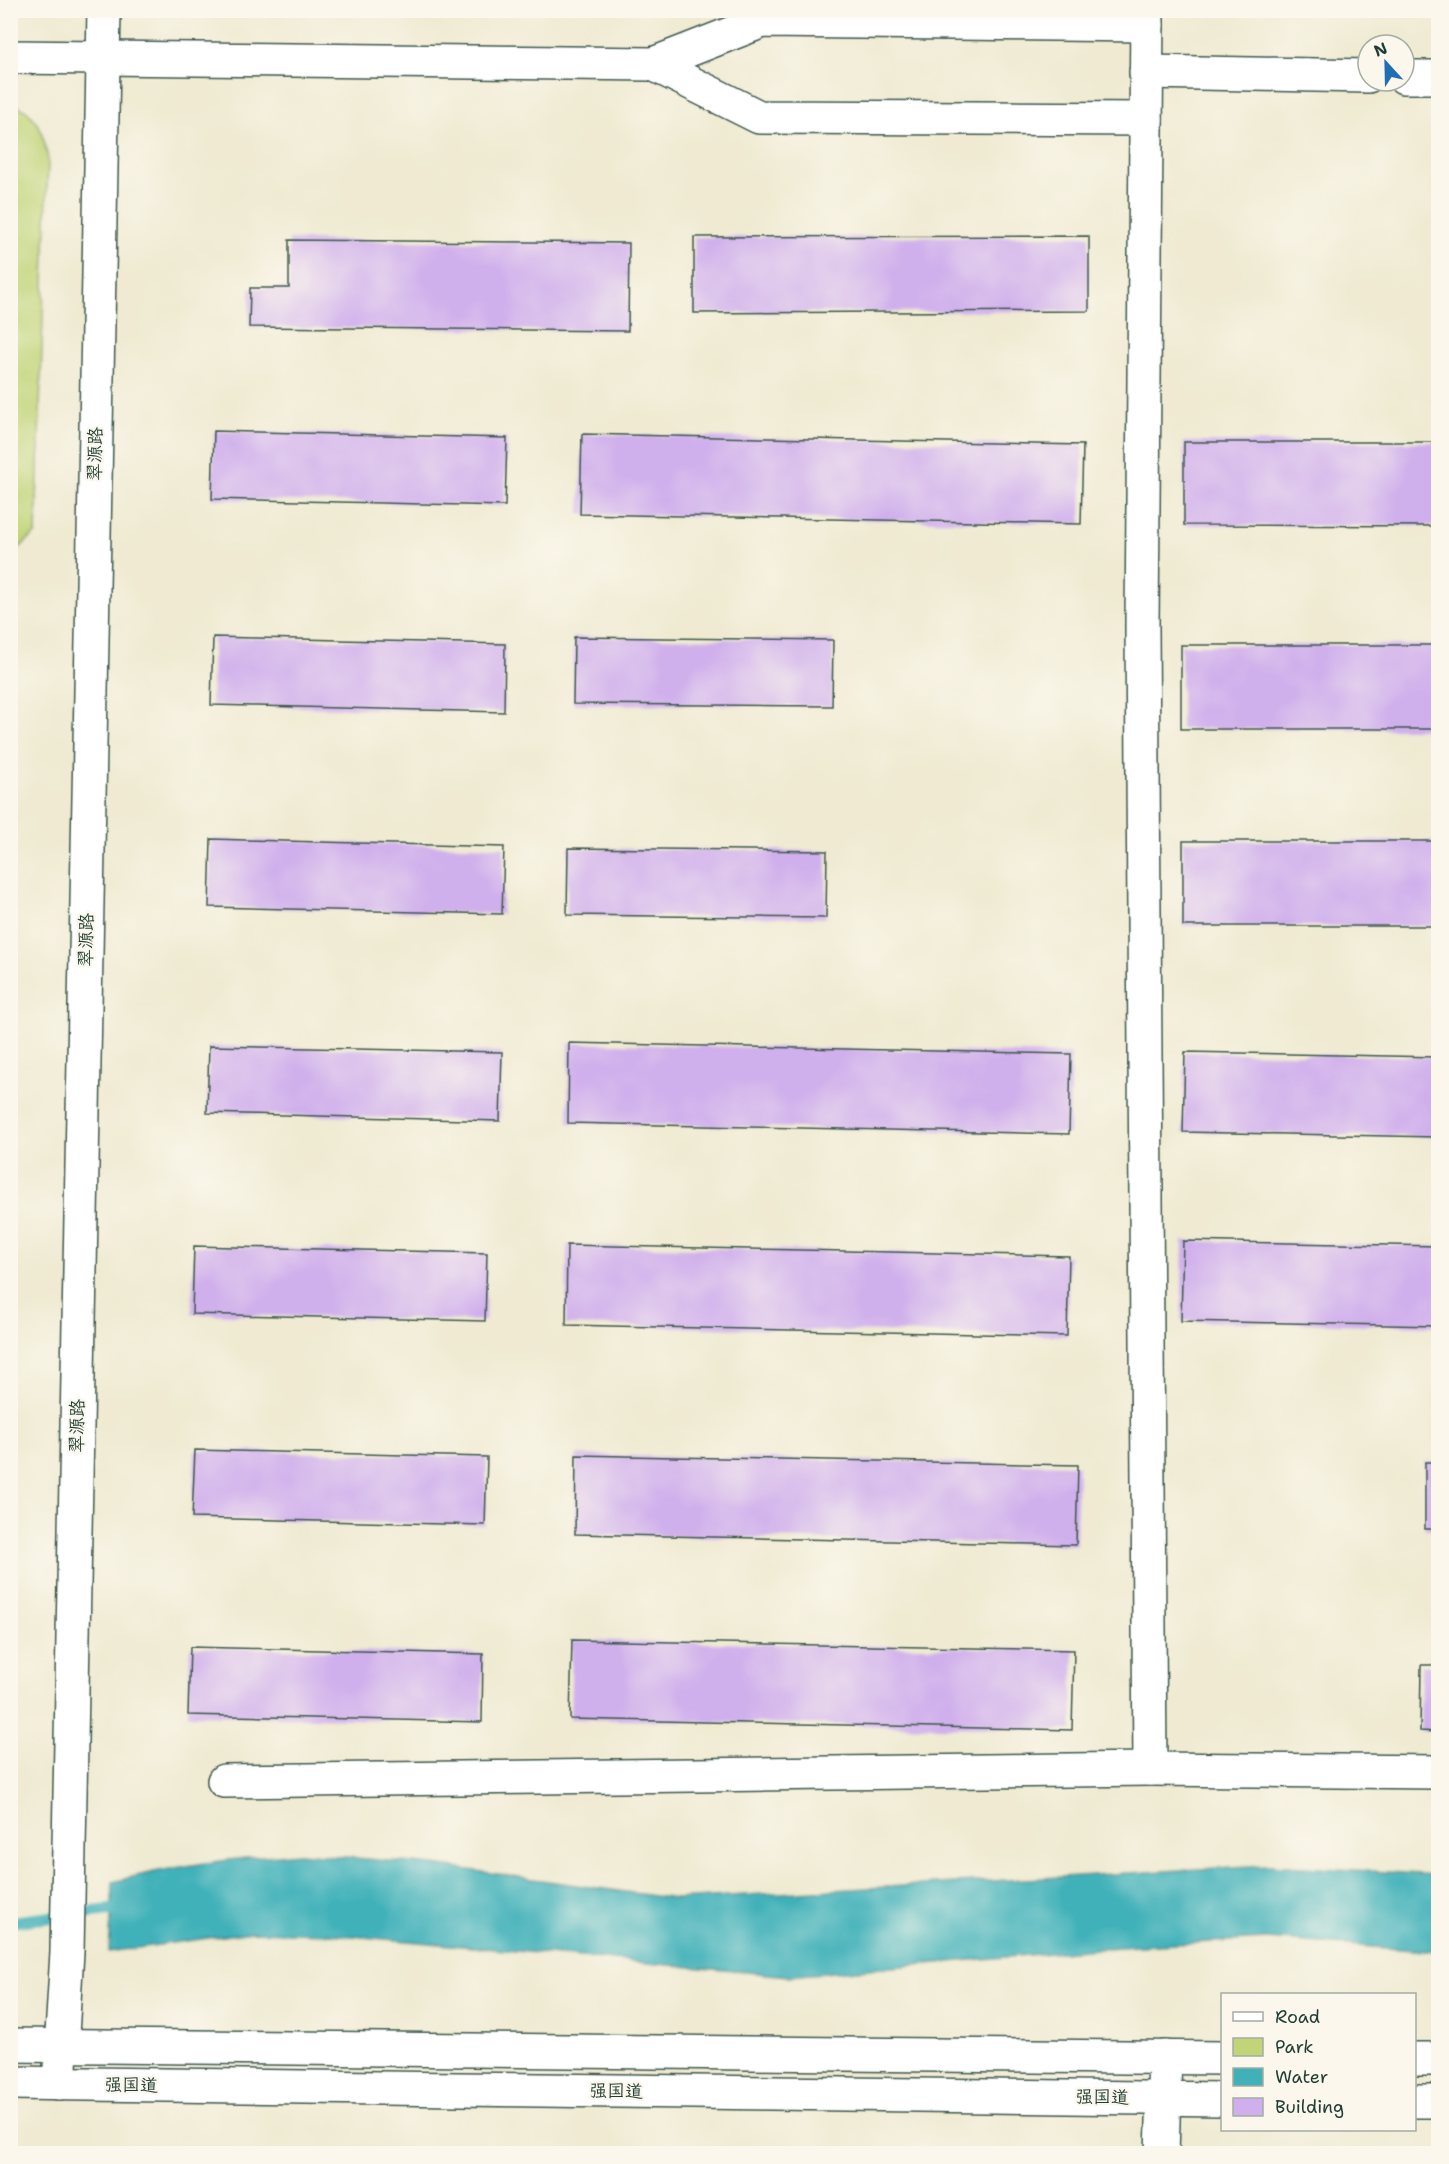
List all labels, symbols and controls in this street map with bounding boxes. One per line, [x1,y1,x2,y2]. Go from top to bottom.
north arrow [1356,33,1416,93]
text: N [1371,37,1390,62]
street label: 翠源路 [83,427,107,481]
street label: 翠源路 [74,913,98,967]
street label: 翠源路 [65,1399,89,1453]
legend [1221,1993,1416,2131]
text: Road [1275,2005,1320,2029]
text: Park [1275,2035,1314,2059]
text: Water [1275,2065,1328,2089]
street label: 强国道 [104,2073,158,2097]
street label: 强国道 [589,2079,643,2103]
street label: 强国道 [1075,2085,1129,2109]
text: Building [1275,2095,1344,2119]

